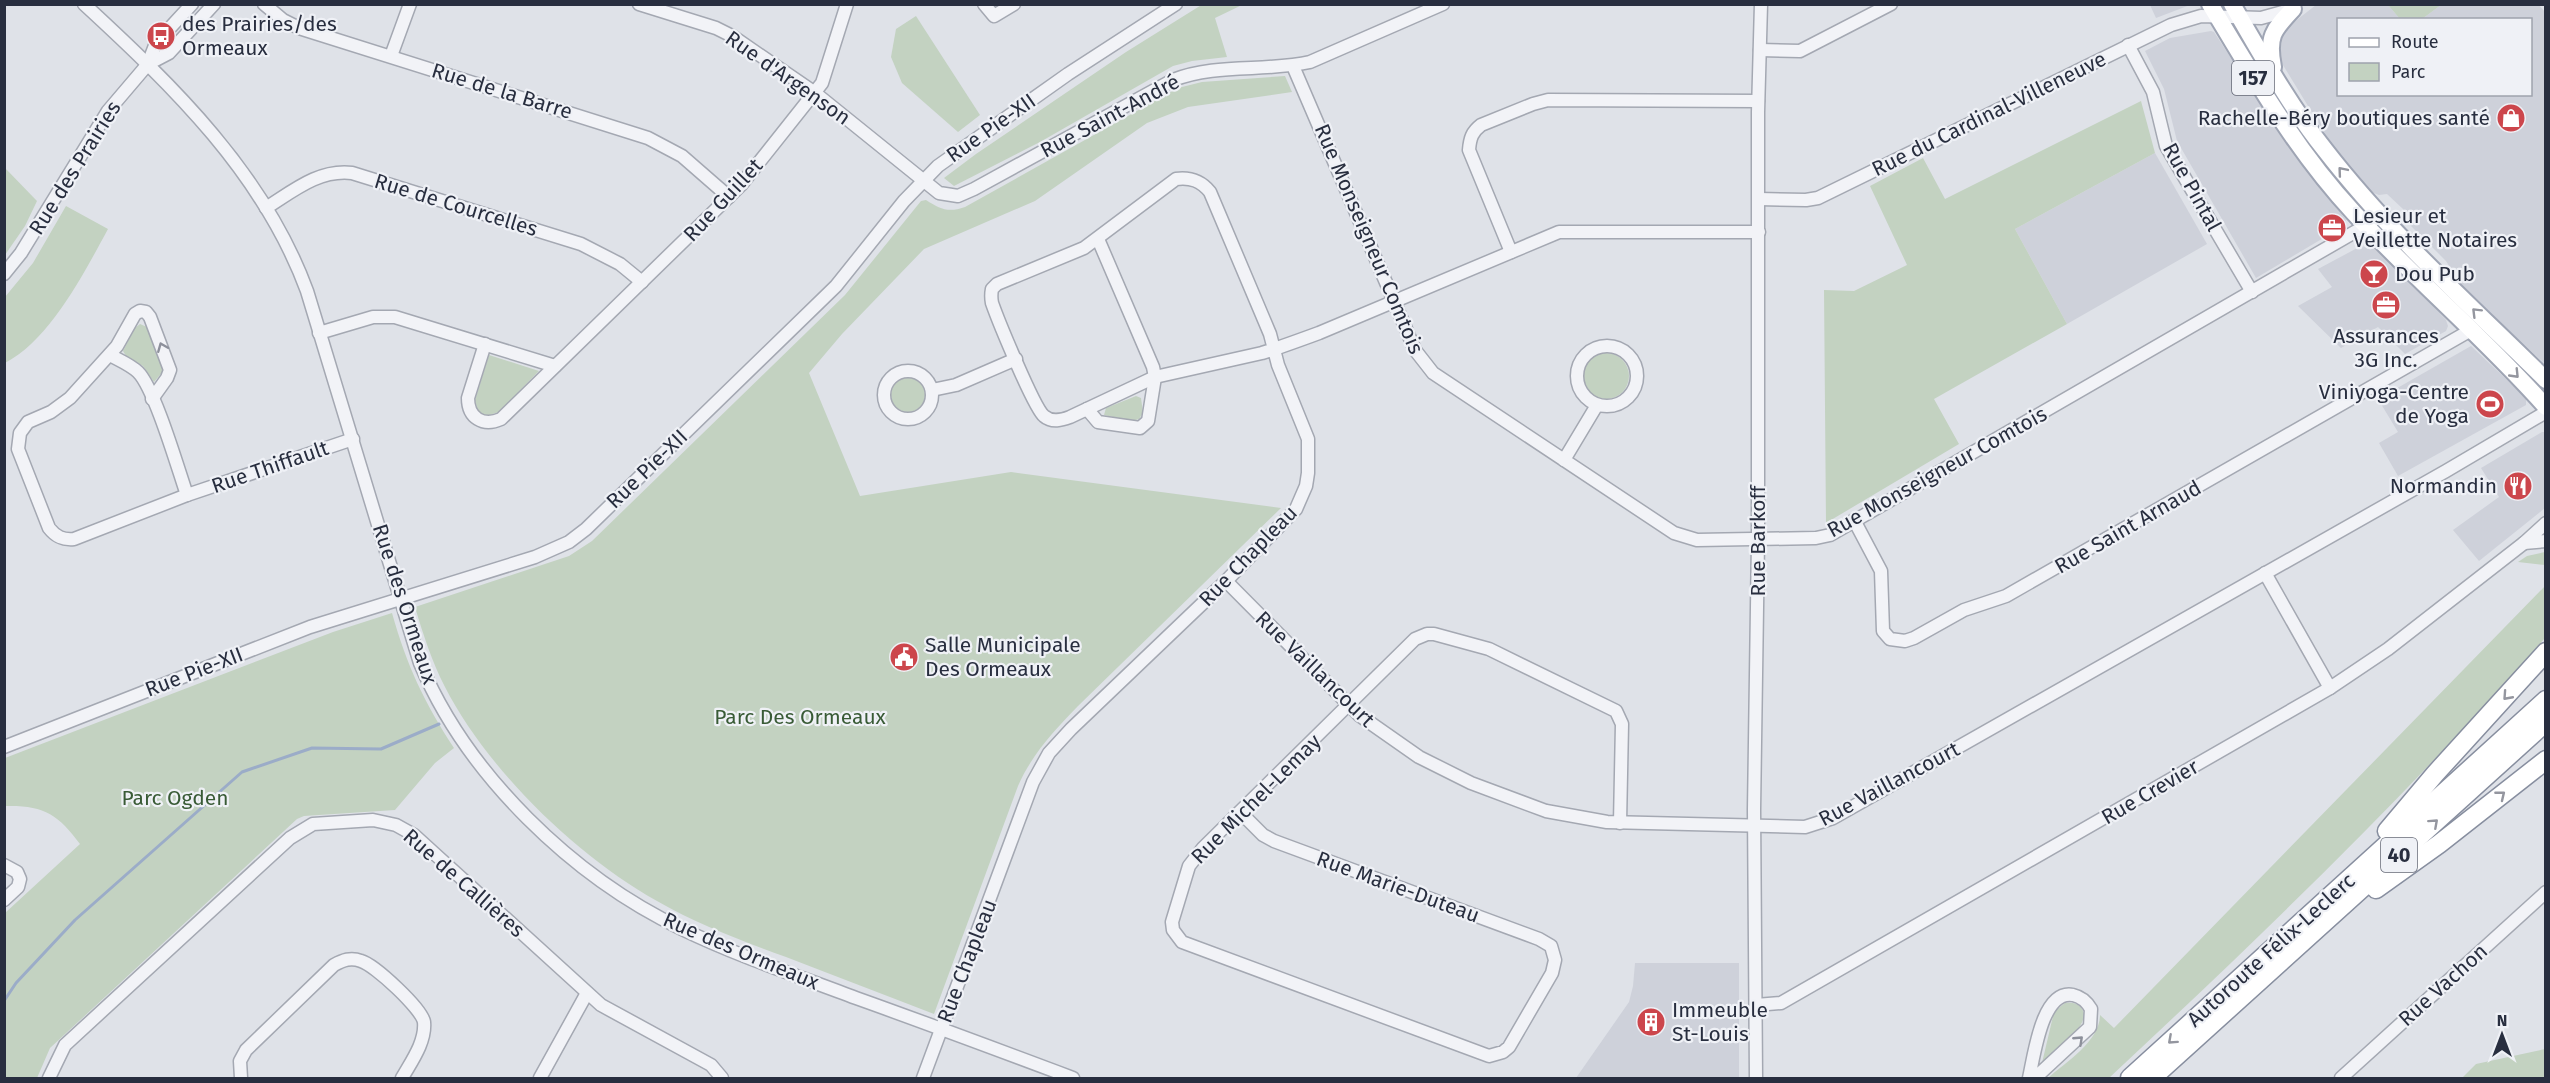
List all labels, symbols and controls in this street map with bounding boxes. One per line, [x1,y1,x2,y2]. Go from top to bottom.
place label: des Prairies/des Ormeaux [182,11,337,61]
legend [2337,18,2532,96]
bus stop icon: des Prairies/des Ormeaux [145,20,177,52]
street label: Rue d'Argenson [720,25,856,131]
text: Route [2391,31,2439,53]
street label: Rue du Cardinal-Villeneuve [1868,46,2110,182]
street label: Rue de la Barre [429,57,575,125]
road number: 157 [2232,61,2274,95]
text: Parc [2391,61,2426,83]
street label: Rue Saint-André [1036,68,1184,164]
street label: Rue Pie-XII [941,88,1041,168]
street label: Rue des Prairies [23,96,127,240]
shop icon: Rachelle-Béry boutiques santé [2495,102,2527,134]
place label: Rachelle-Béry boutiques santé [2198,105,2490,131]
street label: Rue Monseigneur Comtois [1309,120,1429,358]
street label: Rue Pintal [2157,138,2227,236]
street label: Rue Guillet [678,153,768,247]
one-way arrow [2338,167,2349,178]
street label: Rue de Courcelles [371,168,541,242]
place label: Lesieur et Veillette Notaires [2353,203,2517,253]
office icon: Lesieur et Veillette Notaires [2316,212,2348,244]
bar icon: Dou Pub [2358,258,2390,290]
place label: Dou Pub [2395,261,2475,287]
office icon: Assurances 3G Inc. [2370,289,2402,321]
one-way arrow [2473,308,2484,319]
place label: Assurances 3G Inc. [2333,323,2439,373]
one-way arrow [157,342,169,353]
one-way arrow [2507,367,2518,378]
place label: Viniyoga-Centre de Yoga [2319,379,2469,429]
sports icon: Viniyoga-Centre de Yoga [2474,388,2506,420]
street label: Rue Monseigneur Comtois [1822,401,2052,543]
street label: Rue Pie-XII [601,424,693,514]
street label: Rue Thiffault [208,435,332,499]
restaurant icon: Normandin [2502,470,2534,502]
place label: Normandin [2390,473,2497,499]
street label: Rue Saint Arnaud [2050,475,2206,579]
street label: Rue Barkoff [1745,483,1771,597]
street label: Rue Chapleau [1193,500,1303,612]
street label: Rue des Ormeaux [367,521,443,688]
street label: Rue Vaillancourt [1250,606,1380,733]
place label: Salle Municipale Des Ormeaux [925,632,1081,682]
street label: Rue Pie-XII [141,641,247,703]
public building icon: Salle Municipale Des Ormeaux [888,641,920,673]
one-way arrow [2503,689,2514,700]
park label: Parc Des Ormeaux [714,704,887,730]
street label: Rue Michel-Lemay [1186,728,1327,869]
street label: Rue Vaillancourt [1814,736,1964,832]
street label: Rue Crevier [2097,754,2203,830]
park label: Parc Ogden [122,785,228,811]
one-way arrow [2495,791,2506,802]
one-way arrow [2427,819,2438,830]
street label: Rue de Callières [398,823,530,943]
road number: 40 [2381,838,2417,872]
street label: Rue Marie-Duteau [1313,845,1483,929]
street label: Autoroute Félix-Leclerc [2181,868,2361,1032]
street label: Rue Chapleau [931,895,1003,1027]
street label: Rue des Ormeaux [659,906,824,996]
street label: Rue Vachon [2393,938,2493,1032]
place label: Immeuble St-Louis [1672,997,1768,1047]
north arrow [2472,1005,2532,1065]
building icon: Immeuble St-Louis [1635,1006,1667,1038]
text: N [2497,1011,2507,1030]
one-way arrow [2168,1033,2179,1044]
one-way arrow [2071,1036,2082,1047]

